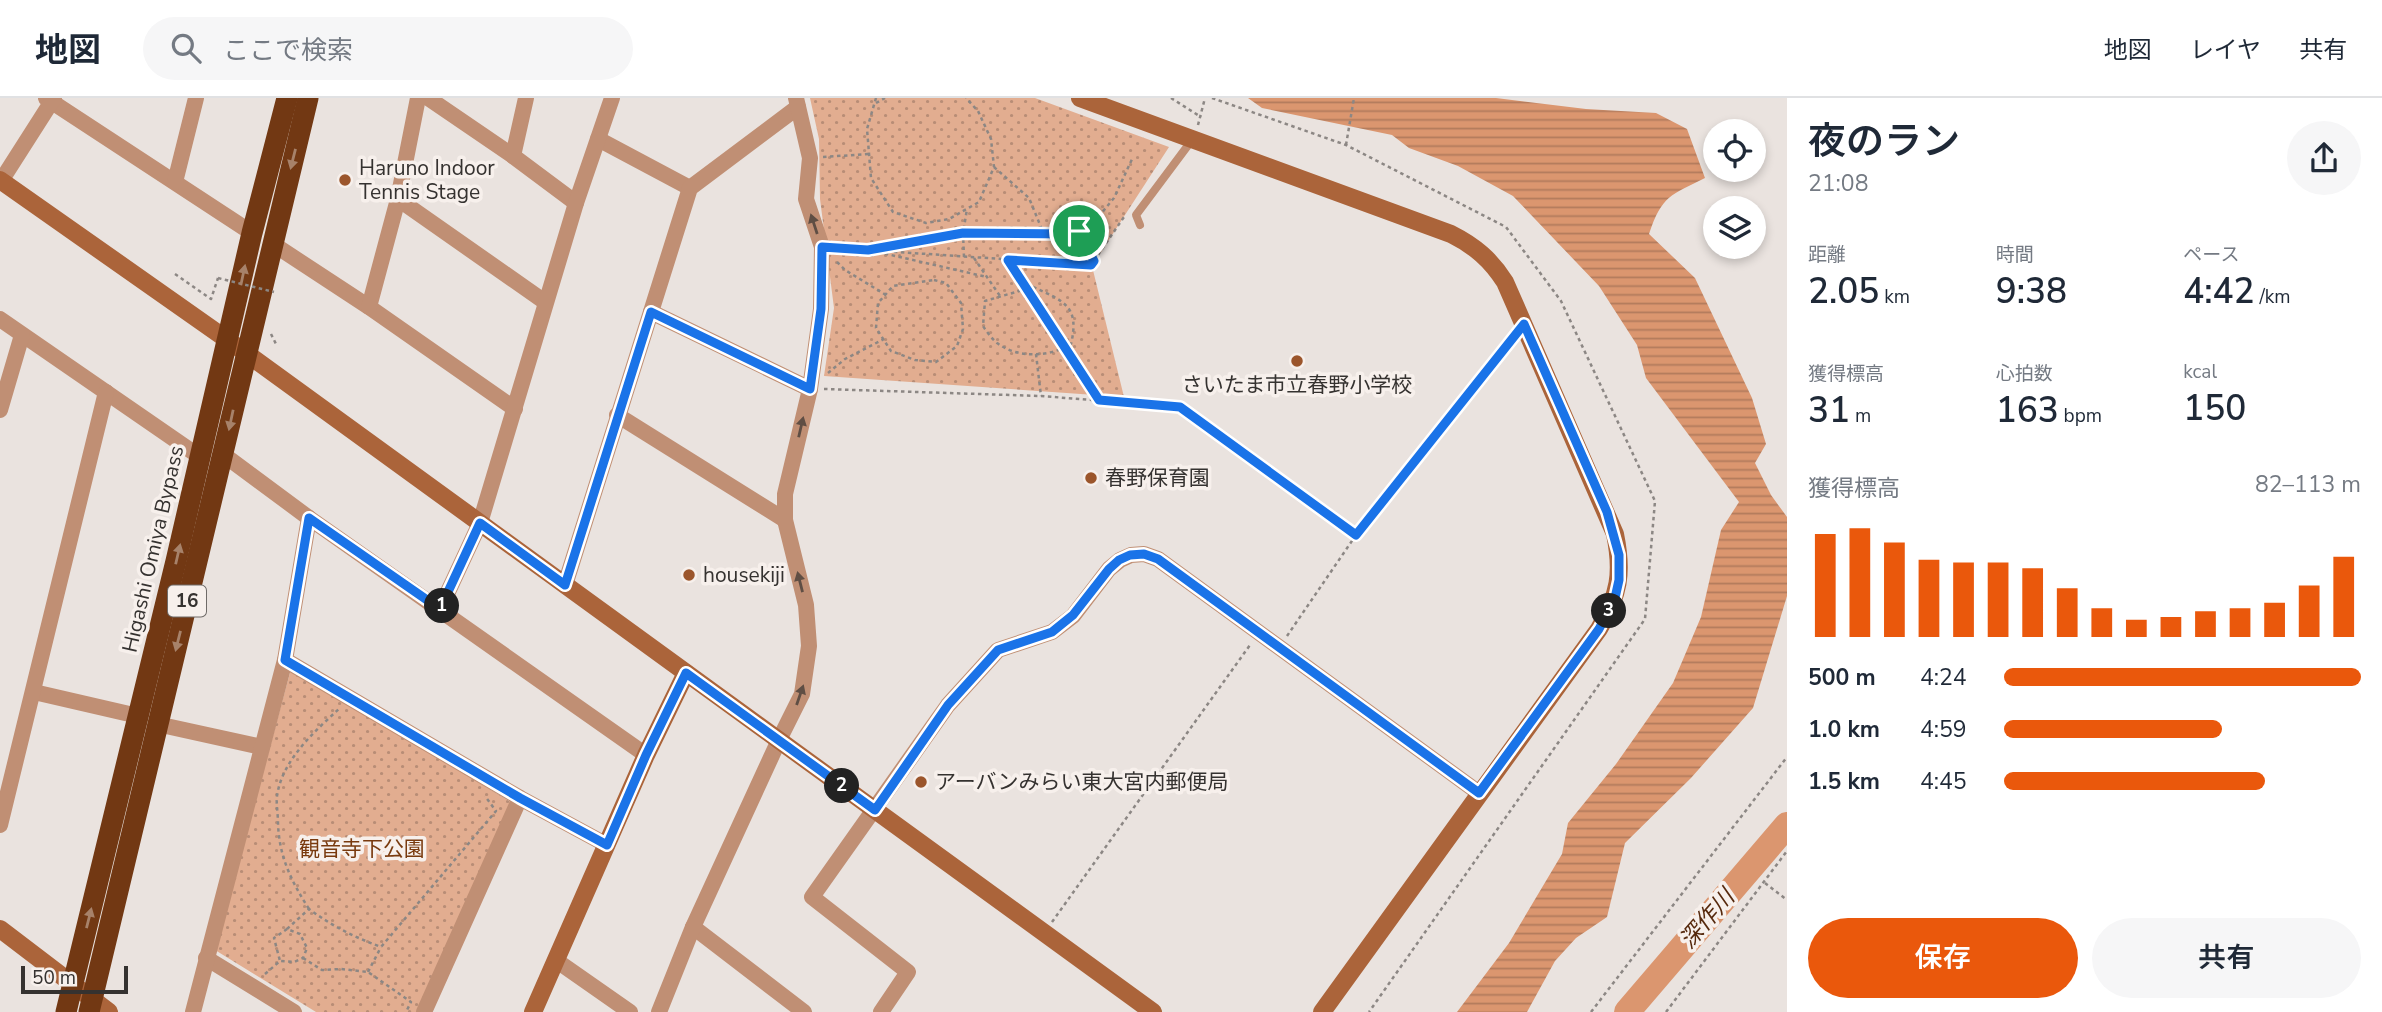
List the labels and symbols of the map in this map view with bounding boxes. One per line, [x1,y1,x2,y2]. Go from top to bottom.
one-way arrow [287,148,298,170]
place label: Haruno Indoor Tennis Stage [359,154,495,206]
marker: Haruno Indoor Tennis Stage [337,172,353,188]
pin [1049,201,1109,261]
one-way arrow [809,213,819,234]
one-way arrow [237,264,248,286]
marker: さいたま市立春野小学校 [1289,353,1305,369]
place label: さいたま市立春野小学校 [1182,371,1412,399]
one-way arrow [226,409,237,431]
one-way arrow [796,416,807,438]
street label: Higashi Omiya Bypass [116,443,190,655]
place label: 春野保育園 [1105,464,1210,492]
marker: 春野保育園 [1083,470,1099,486]
one-way arrow [173,543,184,565]
place label: housekiji [703,561,785,589]
marker: housekiji [681,567,697,583]
one-way arrow [794,571,805,593]
road number: 16 [168,586,206,616]
pin: 1 [424,588,460,624]
pin: 3 [1592,594,1626,628]
one-way arrow [172,630,183,652]
one-way arrow [795,684,806,705]
pin: 2 [824,768,860,804]
place label: アーバンみらい東大宮内郵便局 [935,768,1229,796]
marker: アーバンみらい東大宮内郵便局 [913,774,929,790]
park label: 観音寺下公園 [299,835,425,863]
water label: 深作川 [1673,881,1743,955]
one-way arrow [84,907,95,929]
scale bar [21,963,128,995]

